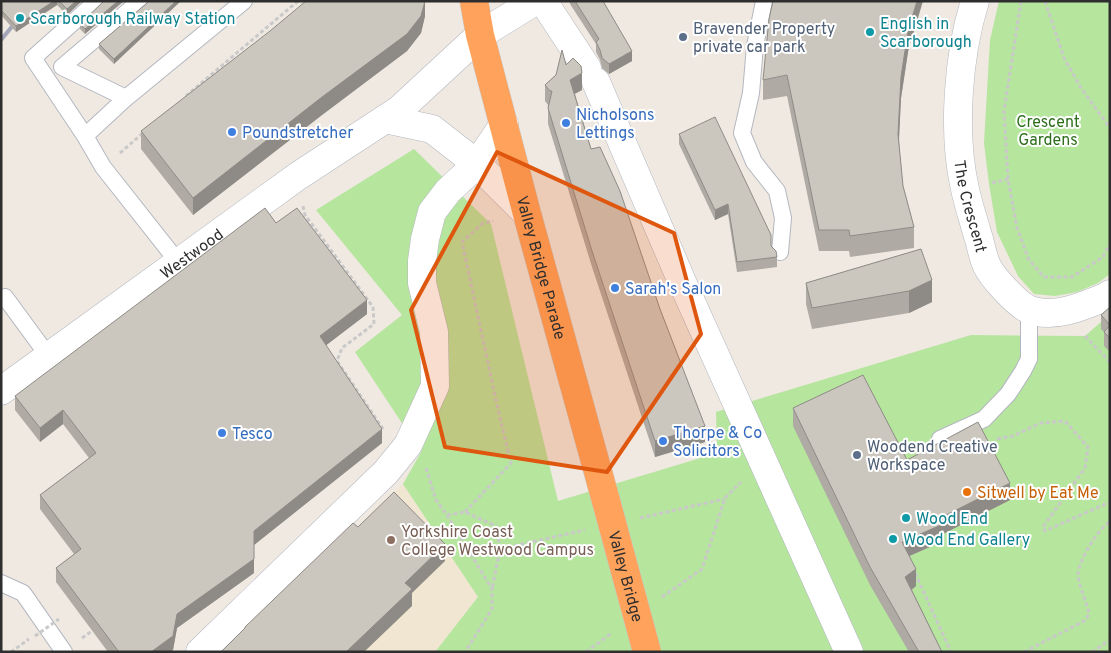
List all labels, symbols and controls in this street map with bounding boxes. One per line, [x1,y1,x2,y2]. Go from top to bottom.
place label: Scarborough Railway Station [30,10,236,30]
marker: Scarborough Railway Station [14,12,26,24]
place label: English in Scarborough [880,15,972,53]
place label: Bravender Property private car park [693,20,835,58]
marker: English in Scarborough [864,26,876,38]
marker: Bravender Property private car park [677,31,689,43]
place label: Nicholsons Lettings [576,106,654,144]
park label: Crescent Gardens [1016,113,1080,151]
marker: Nicholsons Lettings [560,117,572,129]
place label: Poundstretcher [242,124,354,144]
marker: Poundstretcher [226,126,238,138]
street label: The Crescent [948,159,990,255]
street label: Valley Bridge Parade [511,194,569,342]
street label: Westwood [157,225,228,284]
place label: Sarah's Salon [625,280,721,300]
marker: Sarah's Salon [609,282,621,294]
place label: Thorpe & Co Solicitors [673,424,762,462]
place label: Tesco [232,425,273,445]
marker: Tesco [216,427,228,439]
marker: Thorpe & Co Solicitors [657,435,669,447]
place label: Woodend Creative Workspace [867,438,998,476]
marker: Woodend Creative Workspace [851,449,863,461]
place label: Sitwell by Eat Me [977,484,1099,504]
marker: Sitwell by Eat Me [961,486,973,498]
place label: Wood End [916,510,988,530]
marker: Wood End [900,512,912,524]
place label: Yorkshire Coast College Westwood Campus [401,523,594,561]
street label: Valley Bridge [603,529,646,625]
place label: Wood End Gallery [903,531,1030,551]
marker: Wood End Gallery [887,533,899,545]
marker: Yorkshire Coast College Westwood Campus [385,534,397,546]

